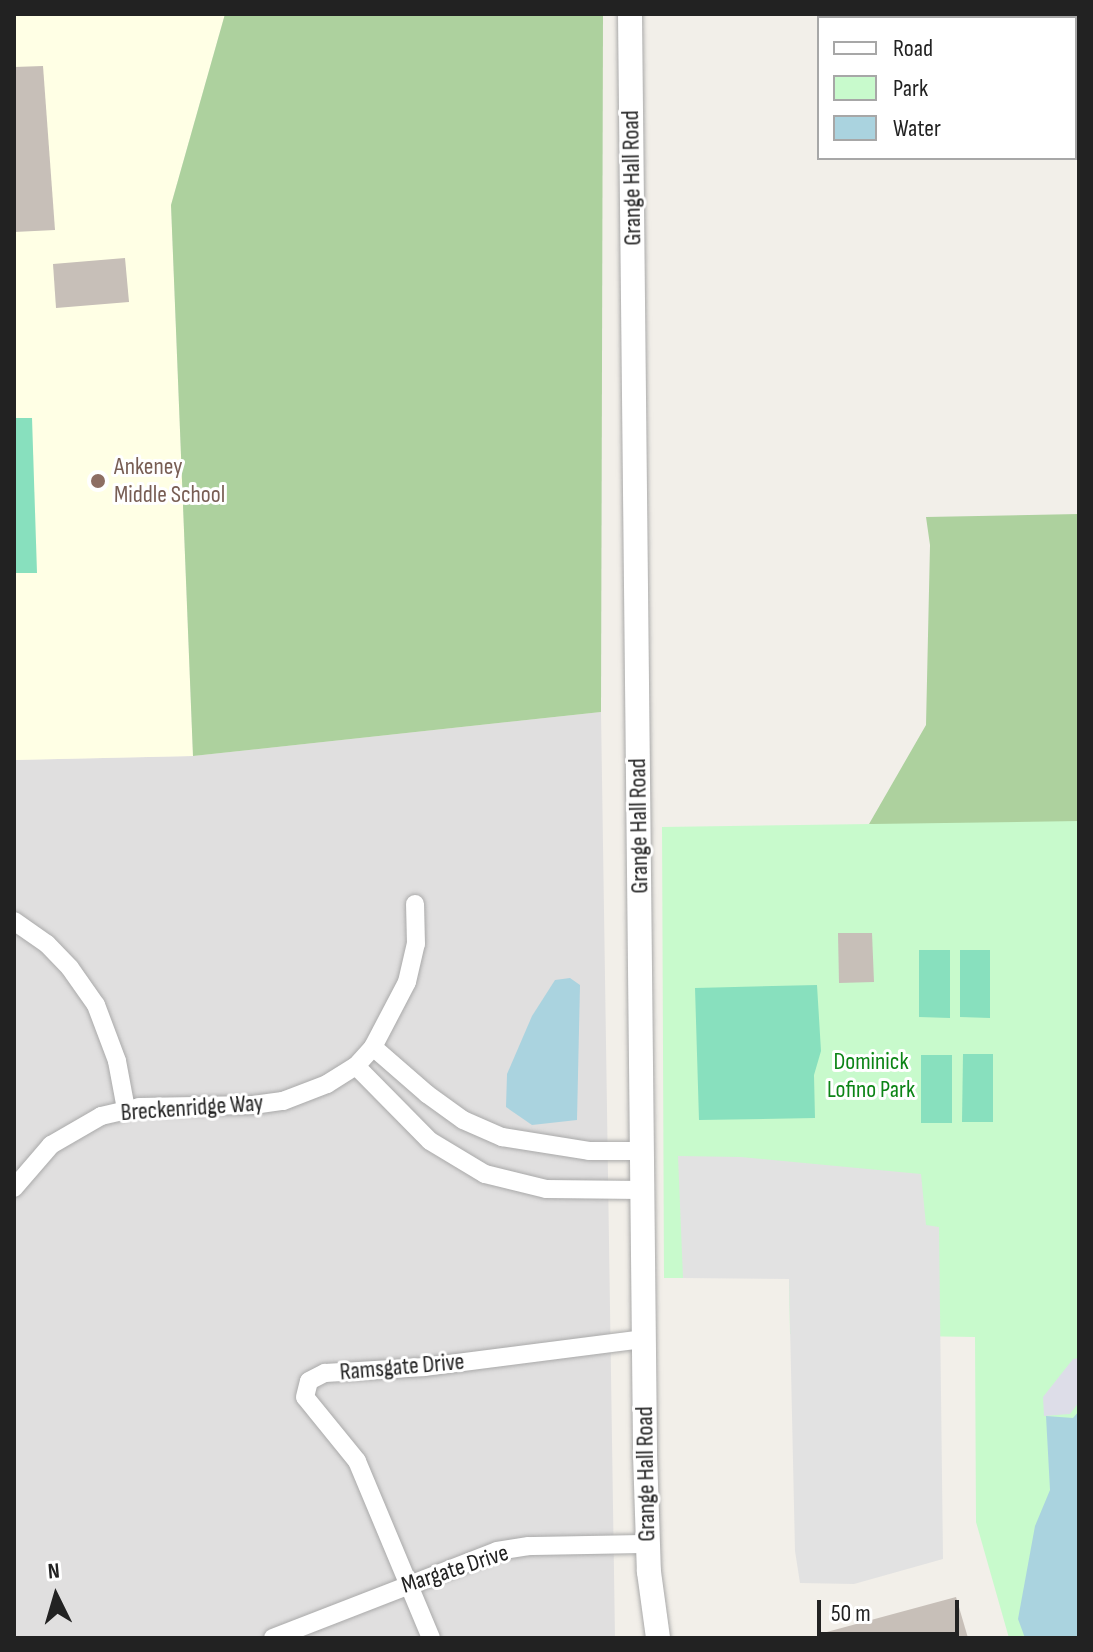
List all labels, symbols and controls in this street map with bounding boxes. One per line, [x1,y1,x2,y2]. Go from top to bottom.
legend [817,16,1077,160]
text: Road [893,34,933,63]
text: Park [893,74,928,103]
street label: Grange Hall Road [616,110,648,246]
text: Water [893,114,941,143]
place label: Ankeney Middle School [114,453,225,509]
marker: Ankeney Middle School [89,472,107,490]
street label: Grange Hall Road [623,758,655,894]
park label: Dominick Lofino Park [827,1048,915,1104]
street label: Breckenridge Way [120,1089,264,1127]
street label: Ramsgate Drive [339,1347,465,1387]
street label: Grange Hall Road [630,1406,662,1542]
street label: Margate Drive [398,1538,512,1600]
north arrow [16,1556,96,1636]
text: N [47,1558,61,1586]
scale bar [821,1584,963,1634]
text: 50 m [831,1599,871,1628]

